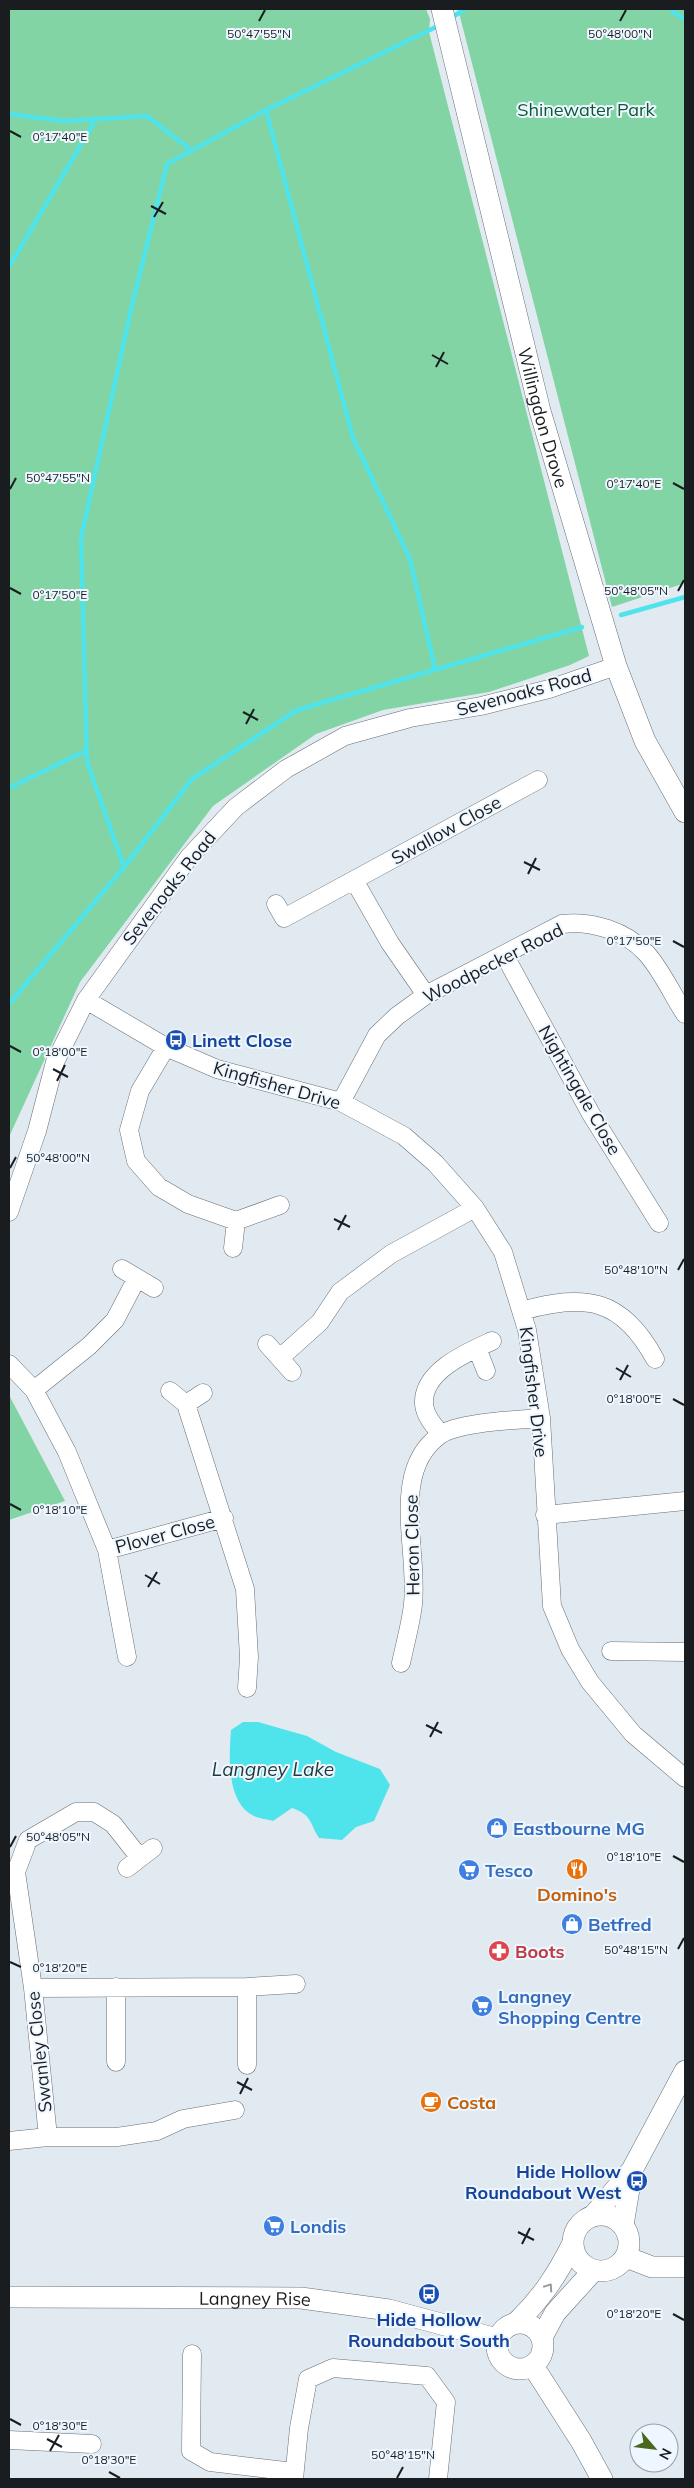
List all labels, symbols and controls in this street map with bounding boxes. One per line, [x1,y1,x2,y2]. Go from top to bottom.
text: 50°47'55"N [227,26,291,41]
text: 50°48'00"N [588,26,652,41]
park label: Shinewater Park [517,98,656,121]
text: 0°17'40"E [33,129,87,144]
street label: Willingdon Drove [513,345,574,490]
text: 50°47'55"N [26,470,90,485]
text: 0°17'40"E [607,476,661,491]
text: 50°48'05"N [604,583,668,598]
text: 0°17'50"E [33,587,87,602]
street label: Sevenoaks Road [454,663,594,721]
street label: Swallow Close [387,790,505,870]
street label: Sevenoaks Road [117,826,221,950]
street label: Woodpecker Road [419,918,567,1008]
text: 0°17'50"E [607,933,661,948]
street label: Nightingale Close [533,1021,627,1159]
bus stop icon: Linett Close [164,1028,188,1052]
place label: Linett Close [192,1029,292,1052]
text: 0°18'00"E [33,1044,87,1059]
street label: Kingfisher Drive [211,1056,343,1114]
text: 50°48'00"N [26,1150,90,1165]
text: 50°48'10"N [604,1262,668,1277]
street label: Kingfisher Drive [515,1325,553,1459]
text: 0°18'00"E [607,1391,661,1406]
street label: Heron Close [400,1494,424,1596]
text: 0°18'10"E [33,1502,87,1517]
street label: Plover Close [113,1510,217,1558]
water label: Langney Lake [212,1757,334,1781]
shop icon: Eastbourne MG [485,1816,509,1840]
place label: Eastbourne MG [513,1817,645,1840]
text: 50°48'05"N [26,1829,90,1844]
text: 0°18'10"E [607,1849,661,1864]
restaurant icon: Domino's [565,1857,589,1881]
supermarket icon: Tesco [457,1858,481,1882]
place label: Tesco [485,1859,533,1882]
place label: Domino's [537,1883,617,1906]
shop icon: Betfred [560,1912,584,1936]
place label: Betfred [588,1913,652,1936]
pharmacy icon: Boots [487,1939,511,1963]
place label: Boots [515,1940,564,1963]
text: 50°48'15"N [604,1942,668,1957]
text: 0°18'20"E [33,1960,87,1975]
place label: Langney Shopping Centre [498,1985,641,2029]
street label: Swanley Close [21,1990,57,2114]
supermarket icon: Langney Shopping Centre [470,1994,494,2018]
cafe icon: Costa [419,2090,443,2114]
place label: Costa [447,2091,496,2114]
place label: Hide Hollow Roundabout West [465,2160,621,2204]
bus stop icon: Hide Hollow Roundabout West [625,2169,649,2193]
supermarket icon: Londis [262,2214,286,2238]
place label: Londis [290,2215,346,2238]
bus stop icon: Hide Hollow Roundabout South [417,2282,441,2306]
one-way arrow [542,2283,552,2292]
street label: Langney Rise [199,2286,312,2311]
text: 0°18'20"E [607,2306,661,2321]
place label: Hide Hollow Roundabout South [348,2308,510,2352]
text: 0°18'30"E [33,2418,87,2433]
north arrow [629,2423,679,2473]
text: N [655,2445,676,2463]
text: 50°48'15"N [371,2447,435,2462]
text: 0°18'30"E [82,2452,136,2467]

